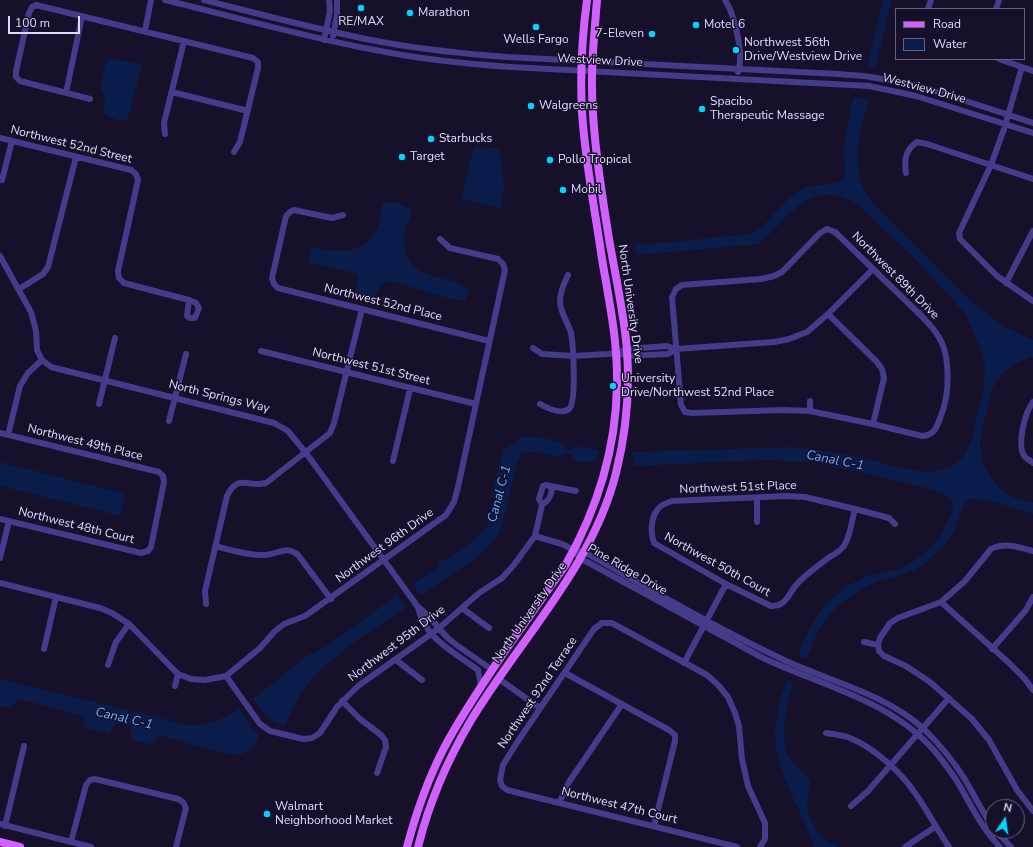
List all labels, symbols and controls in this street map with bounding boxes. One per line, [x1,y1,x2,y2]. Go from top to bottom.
marker: RE/MAX [356,3,366,13]
place label: Marathon [418,6,470,20]
scale bar [10,8,82,34]
marker: Marathon [405,8,415,18]
legend [895,8,1025,60]
text: 100 m [15,15,50,31]
place label: RE/MAX [338,15,384,29]
text: Road [933,16,961,32]
place label: Motel 6 [704,18,745,32]
marker: Motel 6 [691,20,701,30]
marker: Wells Fargo [531,22,541,32]
place label: 7-Eleven [596,27,644,41]
marker: 7-Eleven [647,29,657,39]
place label: Wells Fargo [503,33,569,47]
place label: Northwest 56th Drive/Westview Drive [744,36,862,64]
text: Water [933,36,967,52]
marker: Northwest 56th Drive/Westview Drive [731,45,741,55]
street label: Westview Drive [557,52,643,70]
street label: Westview Drive [881,71,967,107]
place label: Spacibo Therapeutic Massage [710,95,825,123]
place label: Walgreens [539,99,598,113]
marker: Walgreens [526,101,536,111]
marker: Spacibo Therapeutic Massage [697,104,707,114]
street label: Northwest 52nd Street [9,123,133,167]
place label: Starbucks [439,132,492,146]
marker: Starbucks [426,134,436,144]
place label: Target [410,150,444,164]
marker: Target [397,152,407,162]
place label: Pollo Tropical [558,153,631,167]
marker: Pollo Tropical [545,155,555,165]
place label: Mobil [571,183,601,197]
marker: Mobil [558,185,568,195]
street label: Northwest 89th Drive [848,229,942,323]
street label: North University Drive [615,244,645,364]
street label: Northwest 52nd Place [322,281,444,325]
street label: Northwest 51st Street [311,345,431,389]
place label: University Drive/Northwest 52nd Place [621,372,774,400]
street label: North Springs Way [167,378,271,416]
marker: University Drive/Northwest 52nd Place [608,381,618,391]
street label: Northwest 49th Place [26,422,144,464]
water label: Canal C-1 [805,448,865,474]
water label: Canal C-1 [485,464,515,524]
street label: Northwest 51st Place [679,479,797,497]
street label: Northwest 48th Court [17,505,135,547]
street label: Northwest 96th Drive [333,506,437,586]
street label: Northwest 50th Court [662,530,772,600]
street label: Pine Ridge Drive [585,541,669,599]
street label: North University Drive [490,560,570,666]
street label: Northwest 95th Drive [346,603,448,685]
street label: Northwest 92nd Terrace [495,635,581,751]
water label: Canal C-1 [94,705,154,733]
street label: Northwest 47th Court [560,785,678,827]
north arrow [985,799,1025,839]
place label: Walmart Neighborhood Market [275,800,392,828]
text: N [1002,800,1013,816]
marker: Walmart Neighborhood Market [262,809,272,819]

